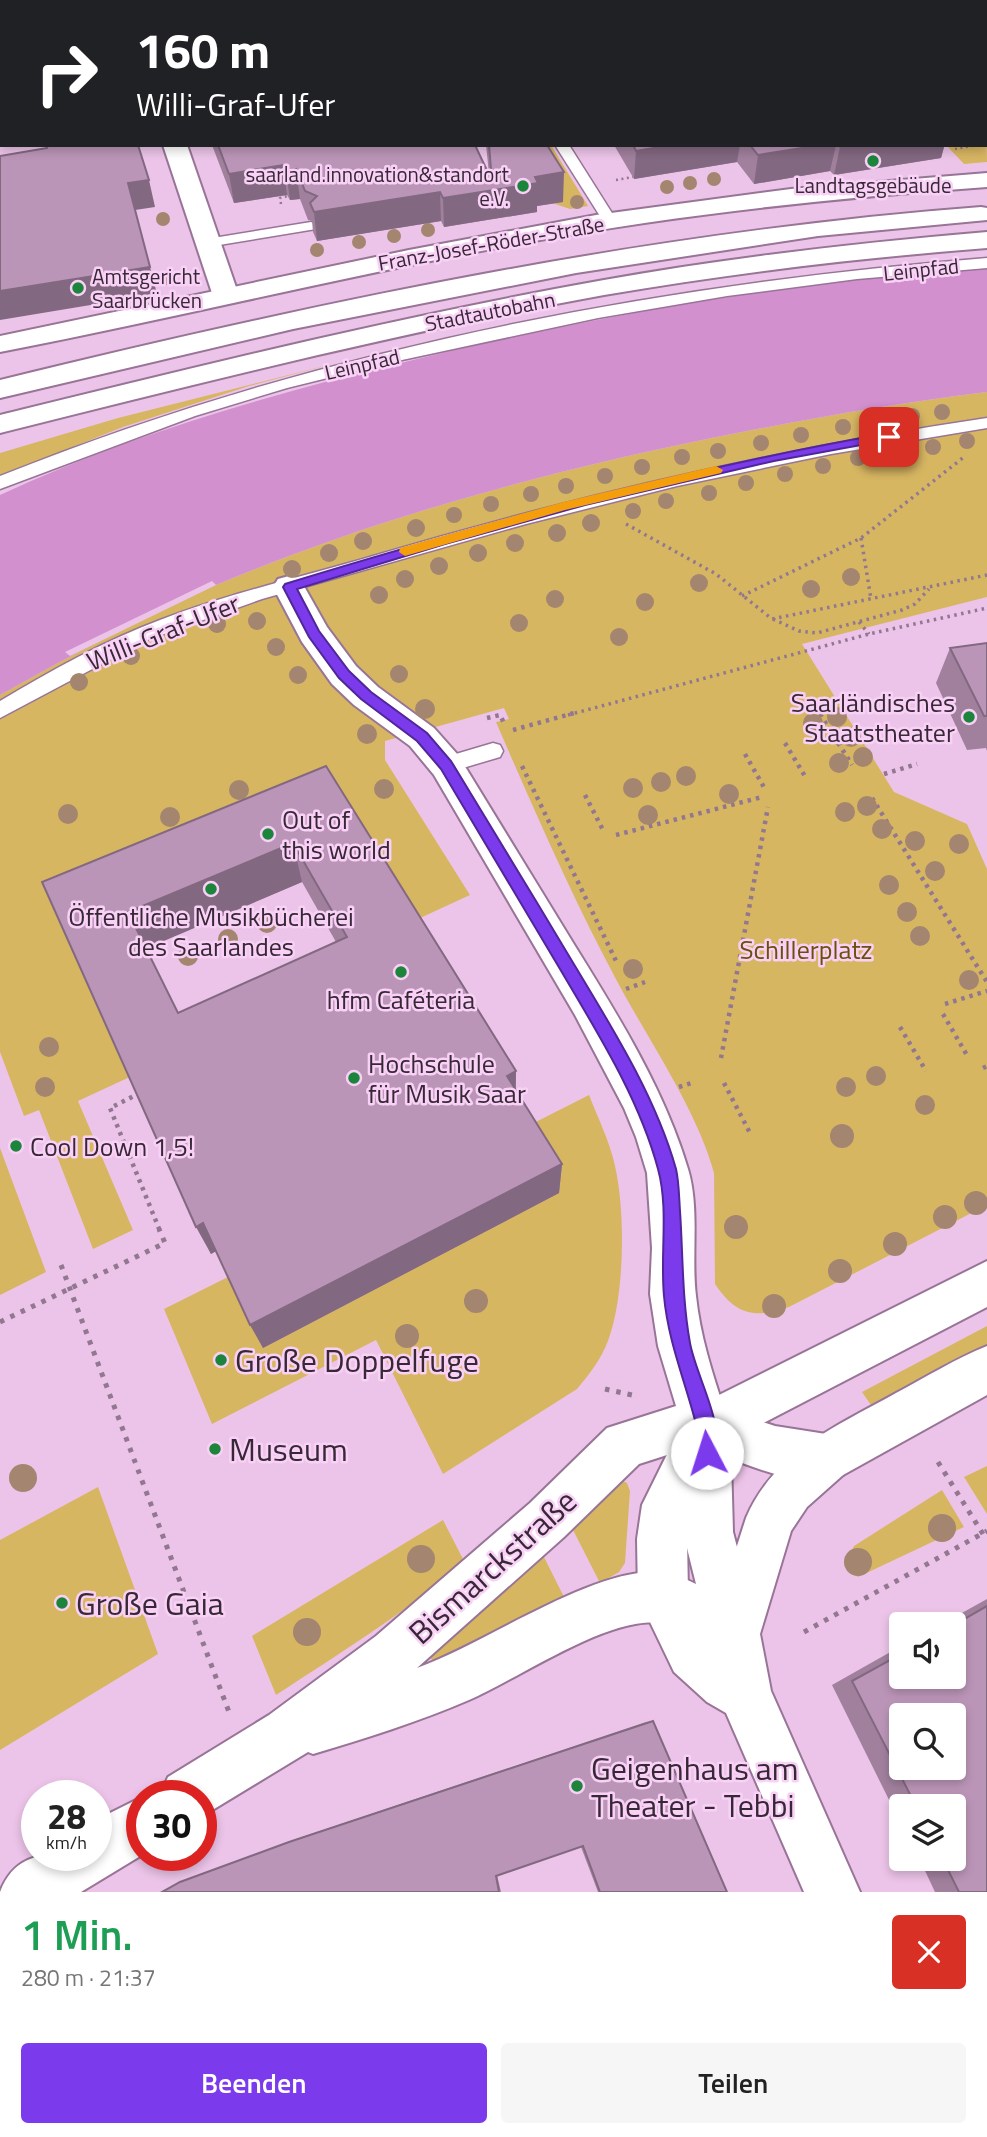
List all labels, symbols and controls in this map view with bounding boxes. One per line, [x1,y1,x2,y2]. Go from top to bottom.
text: 160 m [136,12,270,87]
icon: right [21,28,112,119]
text: Willi-Graf-Ufer [136,80,335,128]
marker: Landtagsgebäude [865,153,881,169]
place label: saarland.innovation&standort e.V. [246,158,510,214]
place label: Landtagsgebäude [794,169,952,201]
marker: saarland.innovation&standort e.V. [515,178,531,194]
street label: Franz-Josef-Röder-Straße [375,207,607,279]
street label: Leinpfad [881,249,961,289]
place label: Amtsgericht Saarbrücken [92,260,202,316]
marker: Amtsgericht Saarbrücken [70,280,86,296]
street label: Stadtautobahn [422,283,558,339]
street label: Leinpfad [321,340,403,388]
pin [859,407,919,467]
icon: arrive [870,418,908,456]
street label: Willi-Graf-Ufer [81,584,245,680]
place label: Saarländisches Staatstheater [791,683,955,752]
marker: Saarländisches Staatstheater [961,709,977,725]
place label: Out of this world [282,800,391,869]
marker: Out of this world [260,826,276,842]
marker: Öffentliche Musikbücherei des Saarlandes [203,881,219,897]
place label: Öffentliche Musikbücherei des Saarlandes [68,897,354,966]
park label: Schillerplatz [740,930,872,969]
marker: hfm Caféteria [393,964,409,980]
place label: hfm Caféteria [327,980,475,1019]
place label: Hochschule für Musik Saar [368,1044,526,1113]
marker: Hochschule für Musik Saar [346,1070,362,1086]
place label: Cool Down 1,5! [30,1127,194,1166]
marker: Cool Down 1,5! [8,1138,24,1154]
place label: Große Doppelfuge [235,1336,479,1384]
marker: Große Doppelfuge [213,1352,229,1368]
position arrow [670,1416,744,1490]
place label: Museum [229,1425,348,1473]
marker: Museum [207,1441,223,1457]
street label: Bismarckstraße [397,1477,587,1655]
place label: Große Gaia [76,1579,224,1627]
marker: Große Gaia [54,1595,70,1611]
map controls [889,1612,966,1871]
button: sound [889,1612,966,1689]
button: search [889,1703,966,1780]
place label: Geigenhaus am Theater - Tebbi [591,1744,799,1829]
marker: Geigenhaus am Theater - Tebbi [569,1778,585,1794]
speed limit sign: 30 [126,1780,217,1871]
text: 28 [47,1789,86,1843]
button: layers [889,1794,966,1871]
text: km/h [46,1829,87,1856]
text: 1 Min. [21,1902,133,1966]
button: close [892,1915,966,1989]
text: 280 m · 21:37 [21,1960,156,1995]
button: Beenden [21,2043,487,2123]
button: Teilen [501,2043,966,2123]

